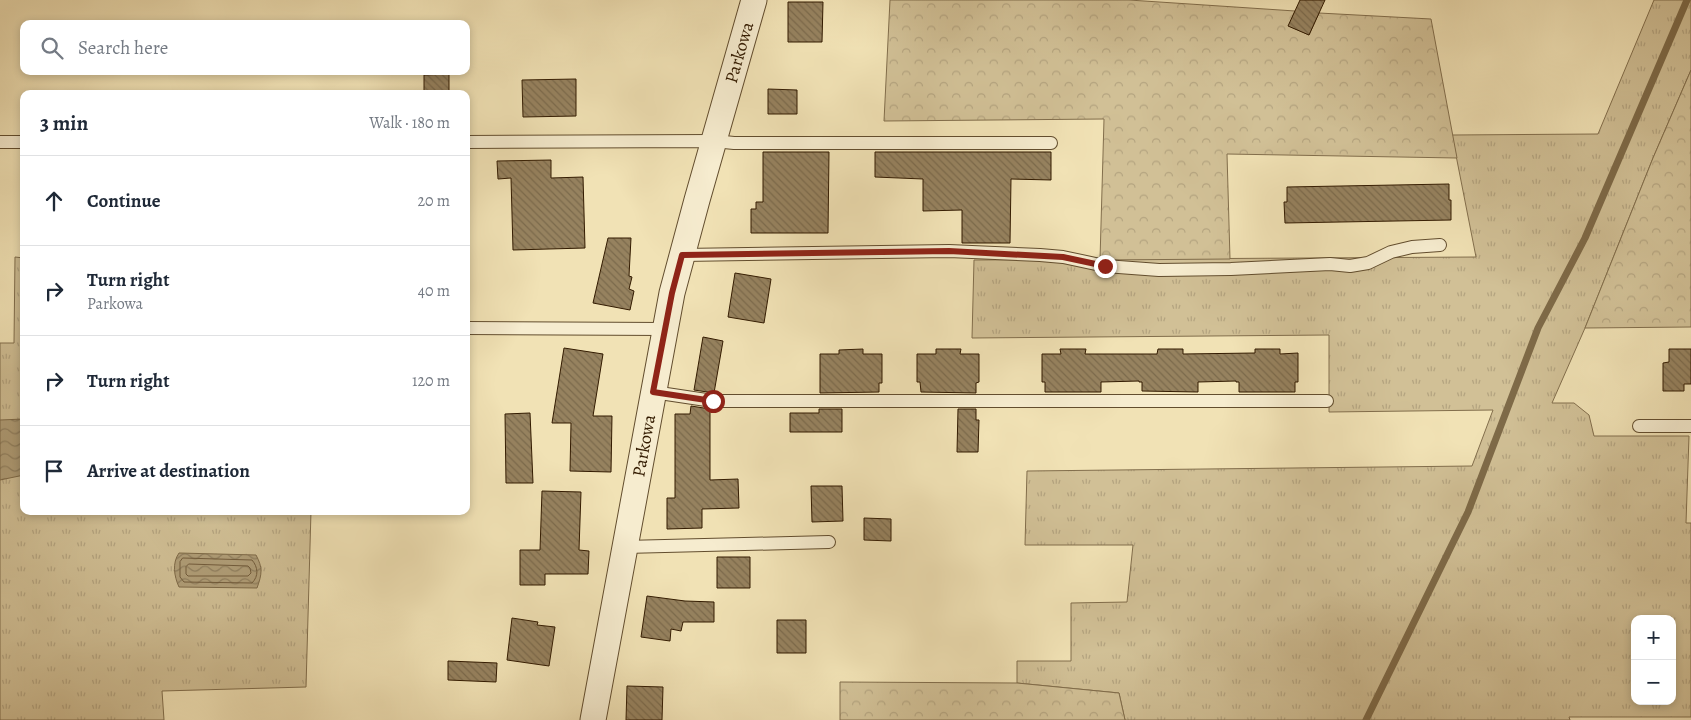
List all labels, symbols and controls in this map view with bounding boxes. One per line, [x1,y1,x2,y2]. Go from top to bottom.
street label: Parkowa [719,18,759,86]
search box [20,20,470,75]
icon: search [38,34,66,62]
text: Search here [78,35,168,61]
text: 3 min [40,109,88,137]
text: Walk · 180 m [369,112,450,134]
icon: ahead [40,187,68,215]
text: Continue [87,188,161,214]
text: 20 m [417,190,450,212]
route end [1094,255,1117,278]
text: Turn right [87,267,169,293]
icon: right [40,277,68,305]
text: 40 m [418,280,450,302]
text: Parkowa [87,293,143,315]
icon: right [40,367,68,395]
text: Turn right [87,368,169,394]
text: 120 m [412,370,450,392]
route start [702,390,725,413]
street label: Parkowa [626,412,661,479]
icon: arrive [40,457,68,485]
text: Arrive at destination [87,458,250,484]
map controls [1631,615,1676,705]
button: + [1631,615,1676,660]
button: − [1631,660,1676,705]

